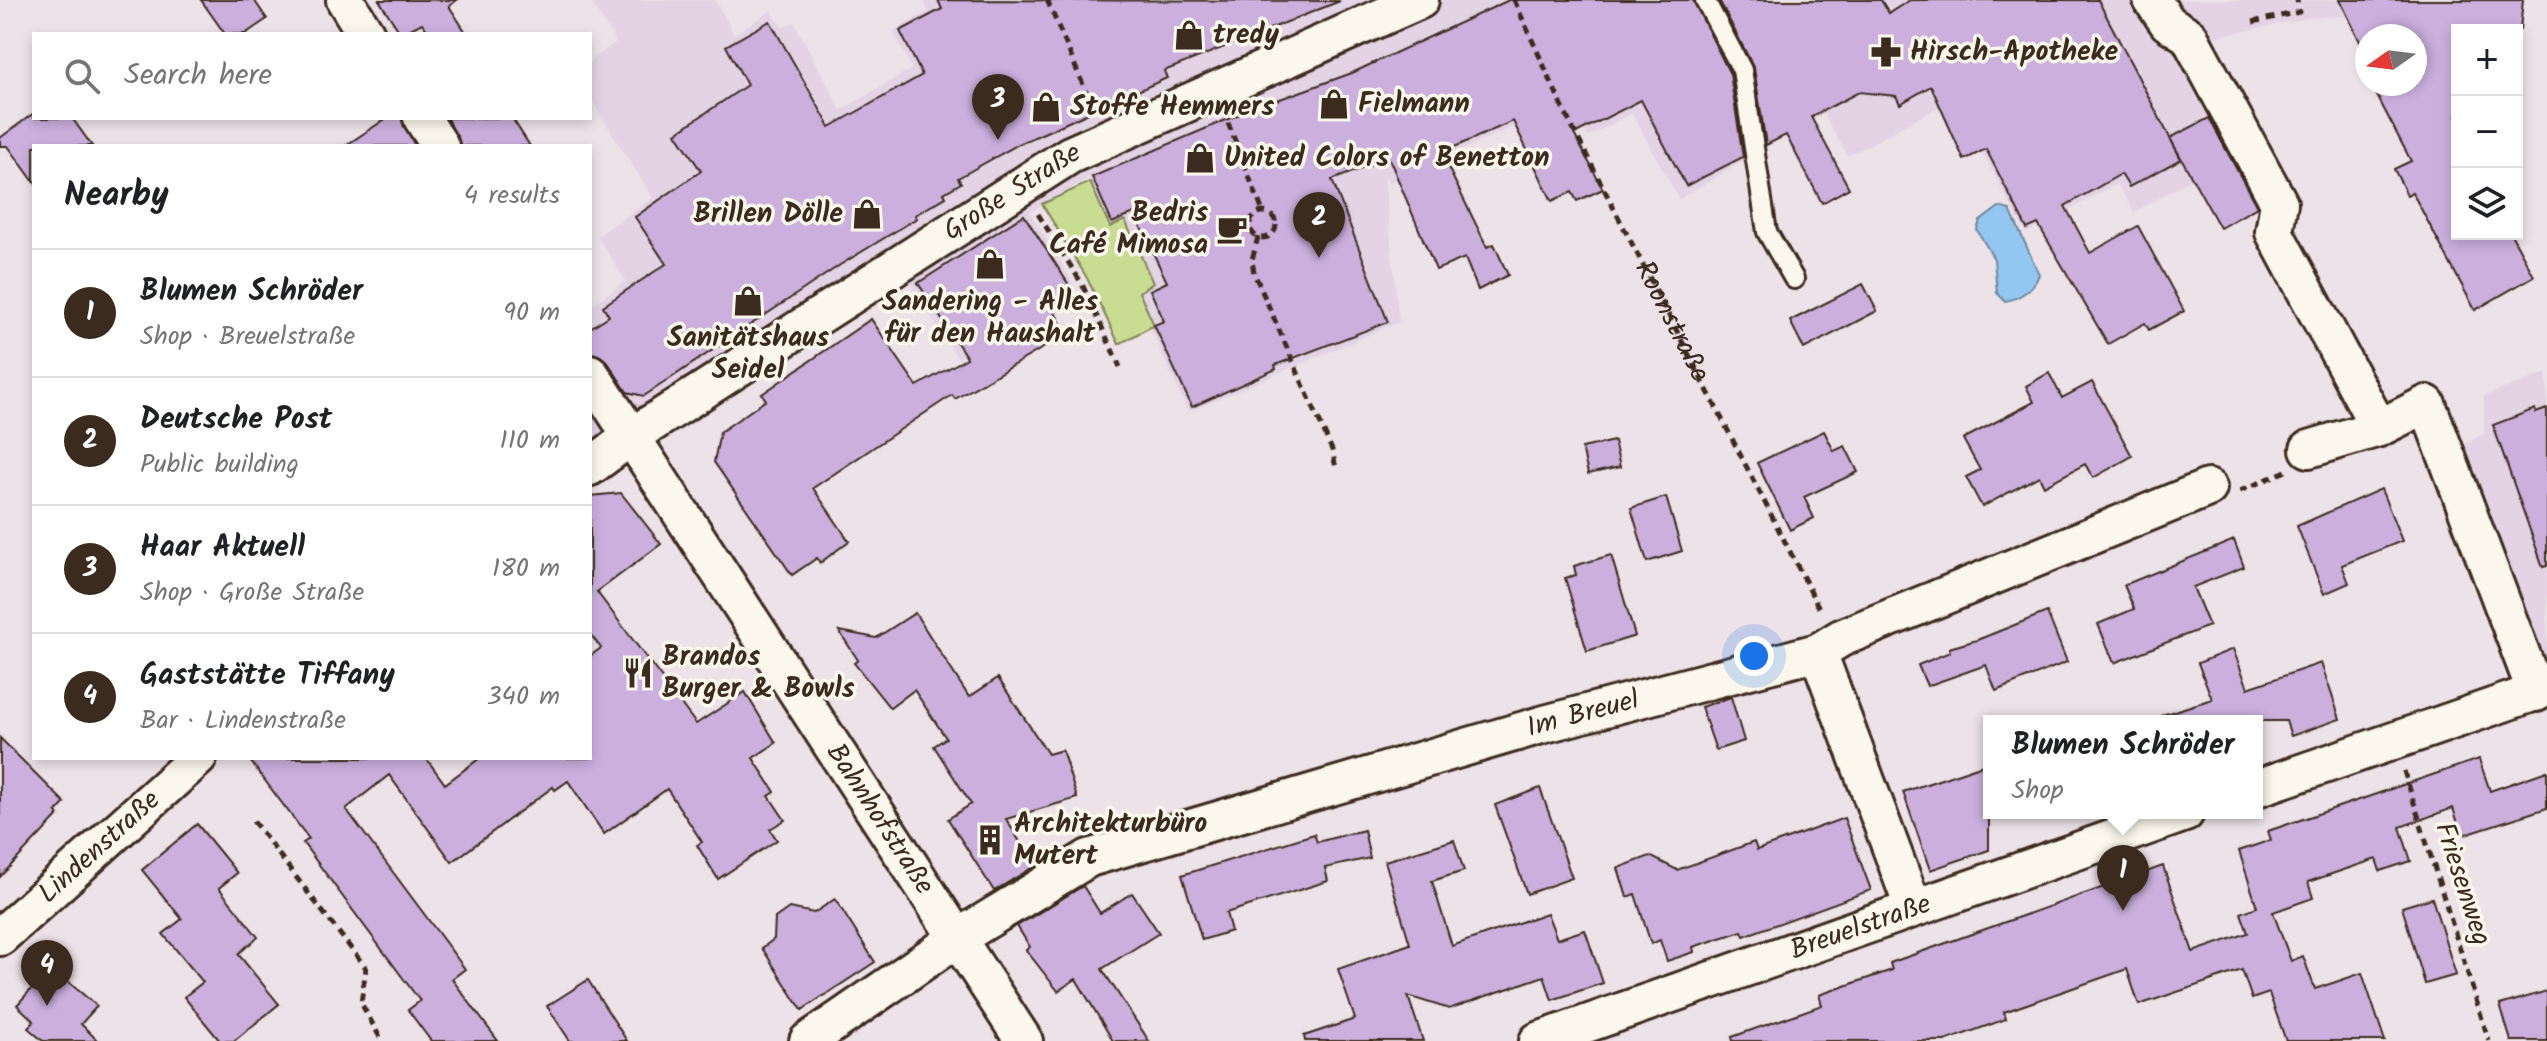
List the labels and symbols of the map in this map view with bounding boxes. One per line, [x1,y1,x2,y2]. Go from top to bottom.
place label: tredy [1213,13,1280,58]
shop icon: tredy [1172,18,1206,52]
north arrow [2355,24,2427,96]
place label: Hirsch-Apotheke [1910,30,2118,75]
pharmacy icon: Hirsch-Apotheke [1869,35,1903,69]
pin: 3 [972,74,1024,140]
place label: Fielmann [1358,82,1470,127]
place label: Stoffe Hemmers [1070,85,1274,130]
shop icon: Fielmann [1317,87,1351,121]
shop icon: Stoffe Hemmers [1029,90,1063,124]
street label: Große Straße [934,130,1088,253]
place label: United Colors of Benetton [1224,136,1549,181]
shop icon: United Colors of Benetton [1183,141,1217,175]
place label: Bedris Café Mimosa [1049,191,1208,268]
place label: Brillen Dölle [693,192,843,237]
pin: 2 [1293,192,1345,258]
shop icon: Brillen Dölle [850,197,884,231]
cafe icon: Bedris Café Mimosa [1215,212,1249,246]
shop icon: Sandering - Alles für den Haushalt [973,247,1007,281]
street label: Roonstraße [1622,253,1722,390]
place label: Sandering - Alles für den Haushalt [882,280,1098,357]
shop icon: Sanitätshaus Seidel [731,284,765,318]
place label: Sanitätshaus Seidel [667,316,829,393]
place label: Brandos Burger & Bowls [662,635,855,712]
your location [1734,636,1774,676]
restaurant icon: Brandos Burger & Bowls [621,656,655,690]
street label: Im Breuel [1521,678,1644,751]
street label: Bahnhofstraße [814,734,946,904]
street label: Lindenstraße [28,779,171,915]
place label: Architekturbüro Mutert [1014,802,1207,879]
street label: Friesenweg [2421,816,2503,952]
building icon: Architekturbüro Mutert [973,823,1007,857]
pin: 1 [2097,845,2149,911]
street label: Breuelstraße [1784,882,1938,973]
pin: 4 [21,940,73,1006]

